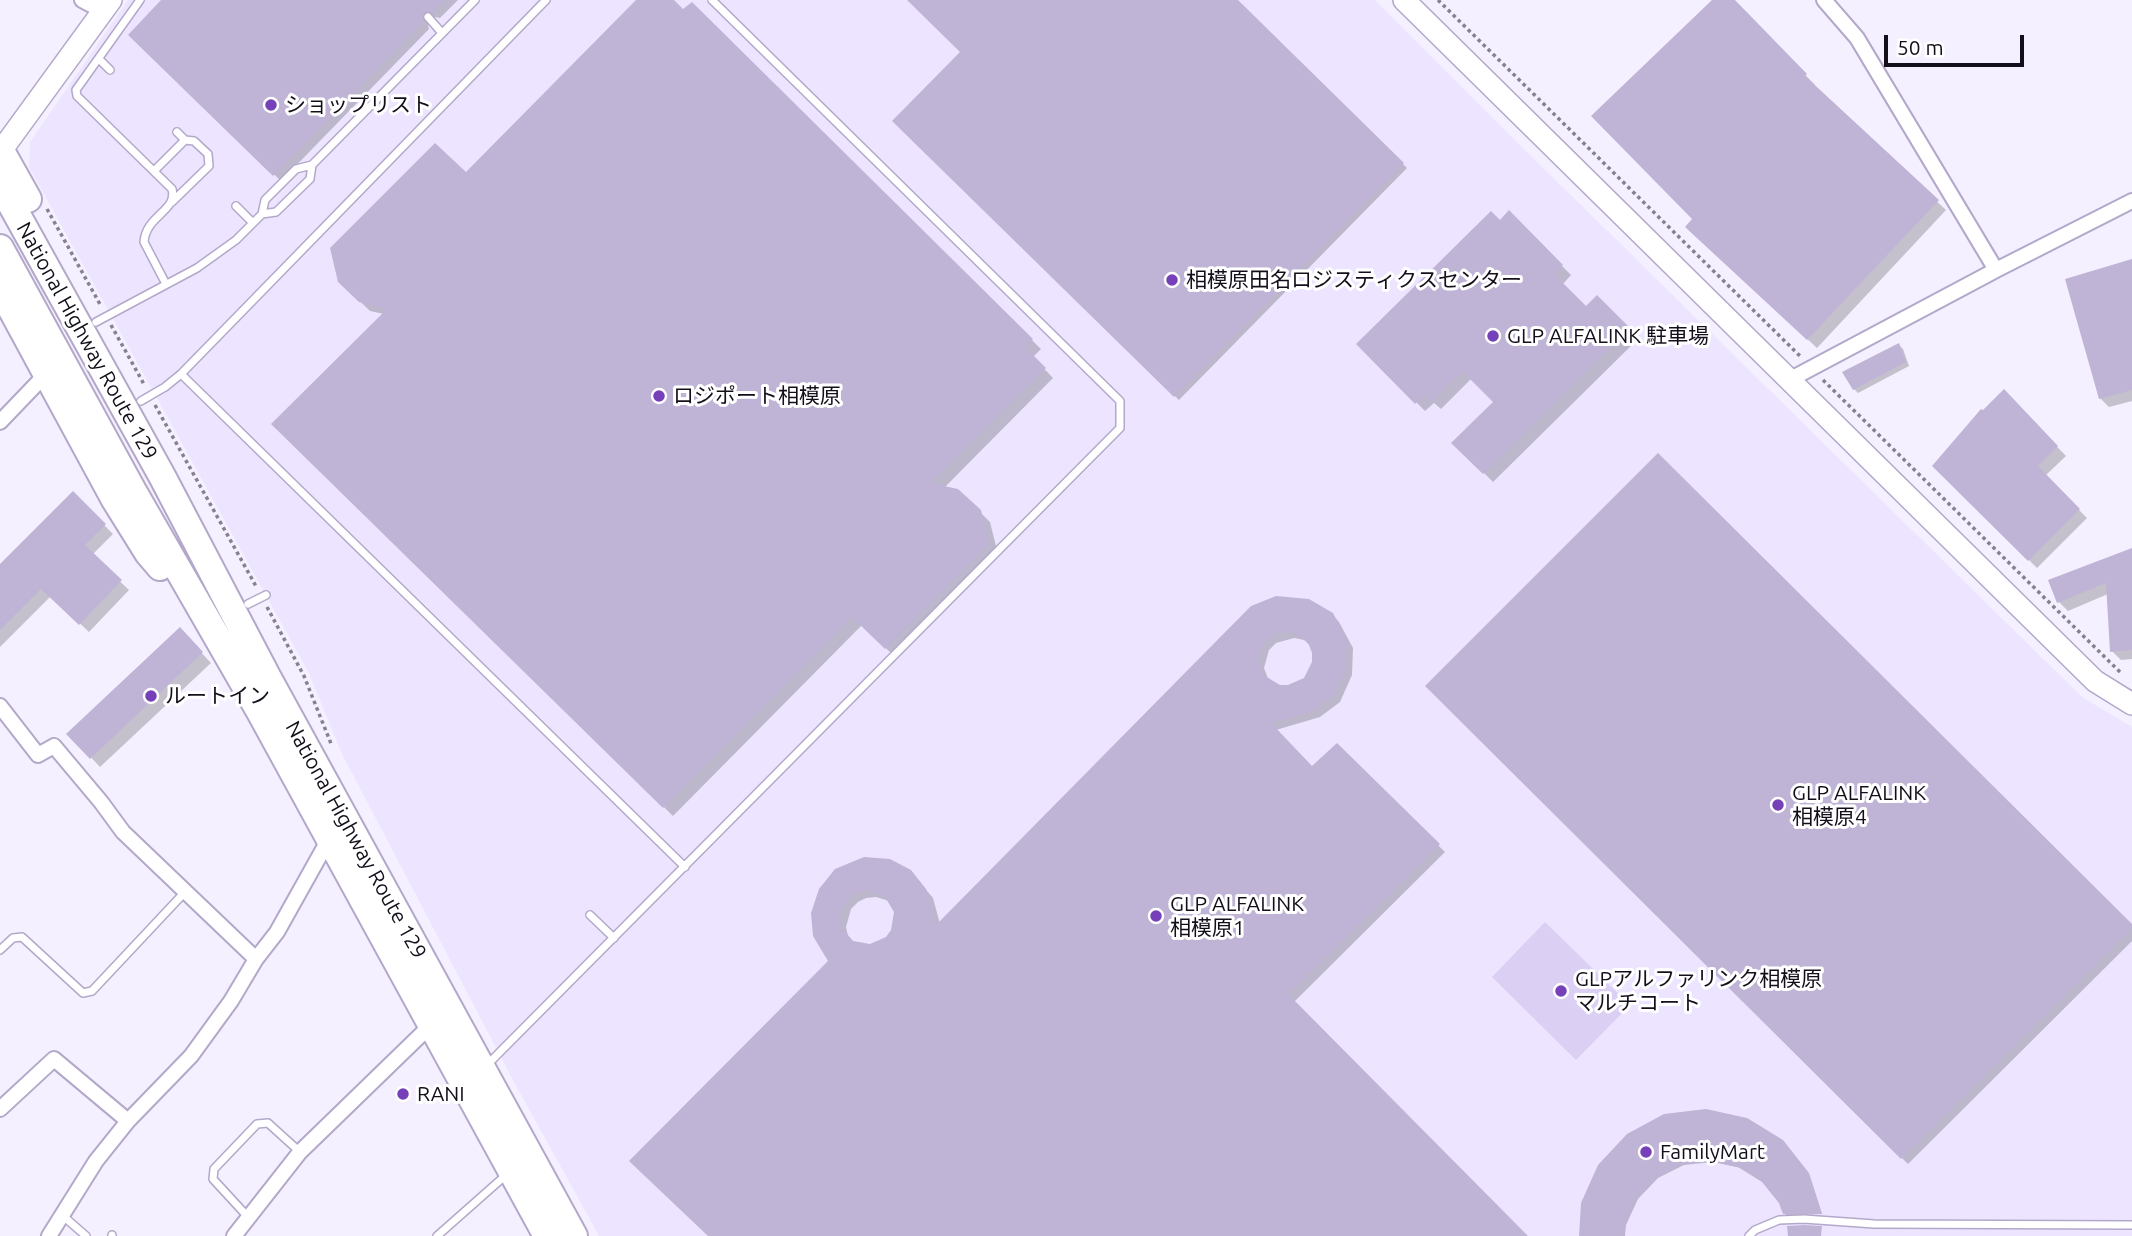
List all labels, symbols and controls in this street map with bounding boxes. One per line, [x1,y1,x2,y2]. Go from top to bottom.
scale bar [1887,21,2027,65]
text: 50 m [1897,35,1944,59]
place label: ショップリスト [285,92,432,118]
marker: ショップリスト [263,97,279,113]
street label: National Highway Route 129 [11,218,163,464]
place label: 相模原田名ロジスティクスセンター [1186,267,1522,293]
marker: 相模原田名ロジスティクスセンター [1164,272,1180,288]
place label: GLP ALFALINK 駐車場 [1507,323,1709,349]
marker: GLP ALFALINK 駐車場 [1485,328,1501,344]
place label: ロジポート相模原 [673,383,841,409]
marker: ロジポート相模原 [651,388,667,404]
place label: ルートイン [165,683,270,709]
marker: ルートイン [143,688,159,704]
street label: National Highway Route 129 [280,717,432,963]
place label: GLP ALFALINK 相模原4 [1792,780,1926,830]
marker: GLP ALFALINK 相模原4 [1770,797,1786,813]
place label: GLP ALFALINK 相模原1 [1170,891,1304,941]
marker: GLP ALFALINK 相模原1 [1148,908,1164,924]
place label: GLPアルファリンク相模原 マルチコート [1575,966,1822,1016]
marker: GLPアルファリンク相模原 マルチコート [1553,983,1569,999]
place label: RANI [417,1081,465,1107]
marker: RANI [395,1086,411,1102]
place label: FamilyMart [1660,1139,1765,1165]
marker: FamilyMart [1638,1144,1654,1160]

